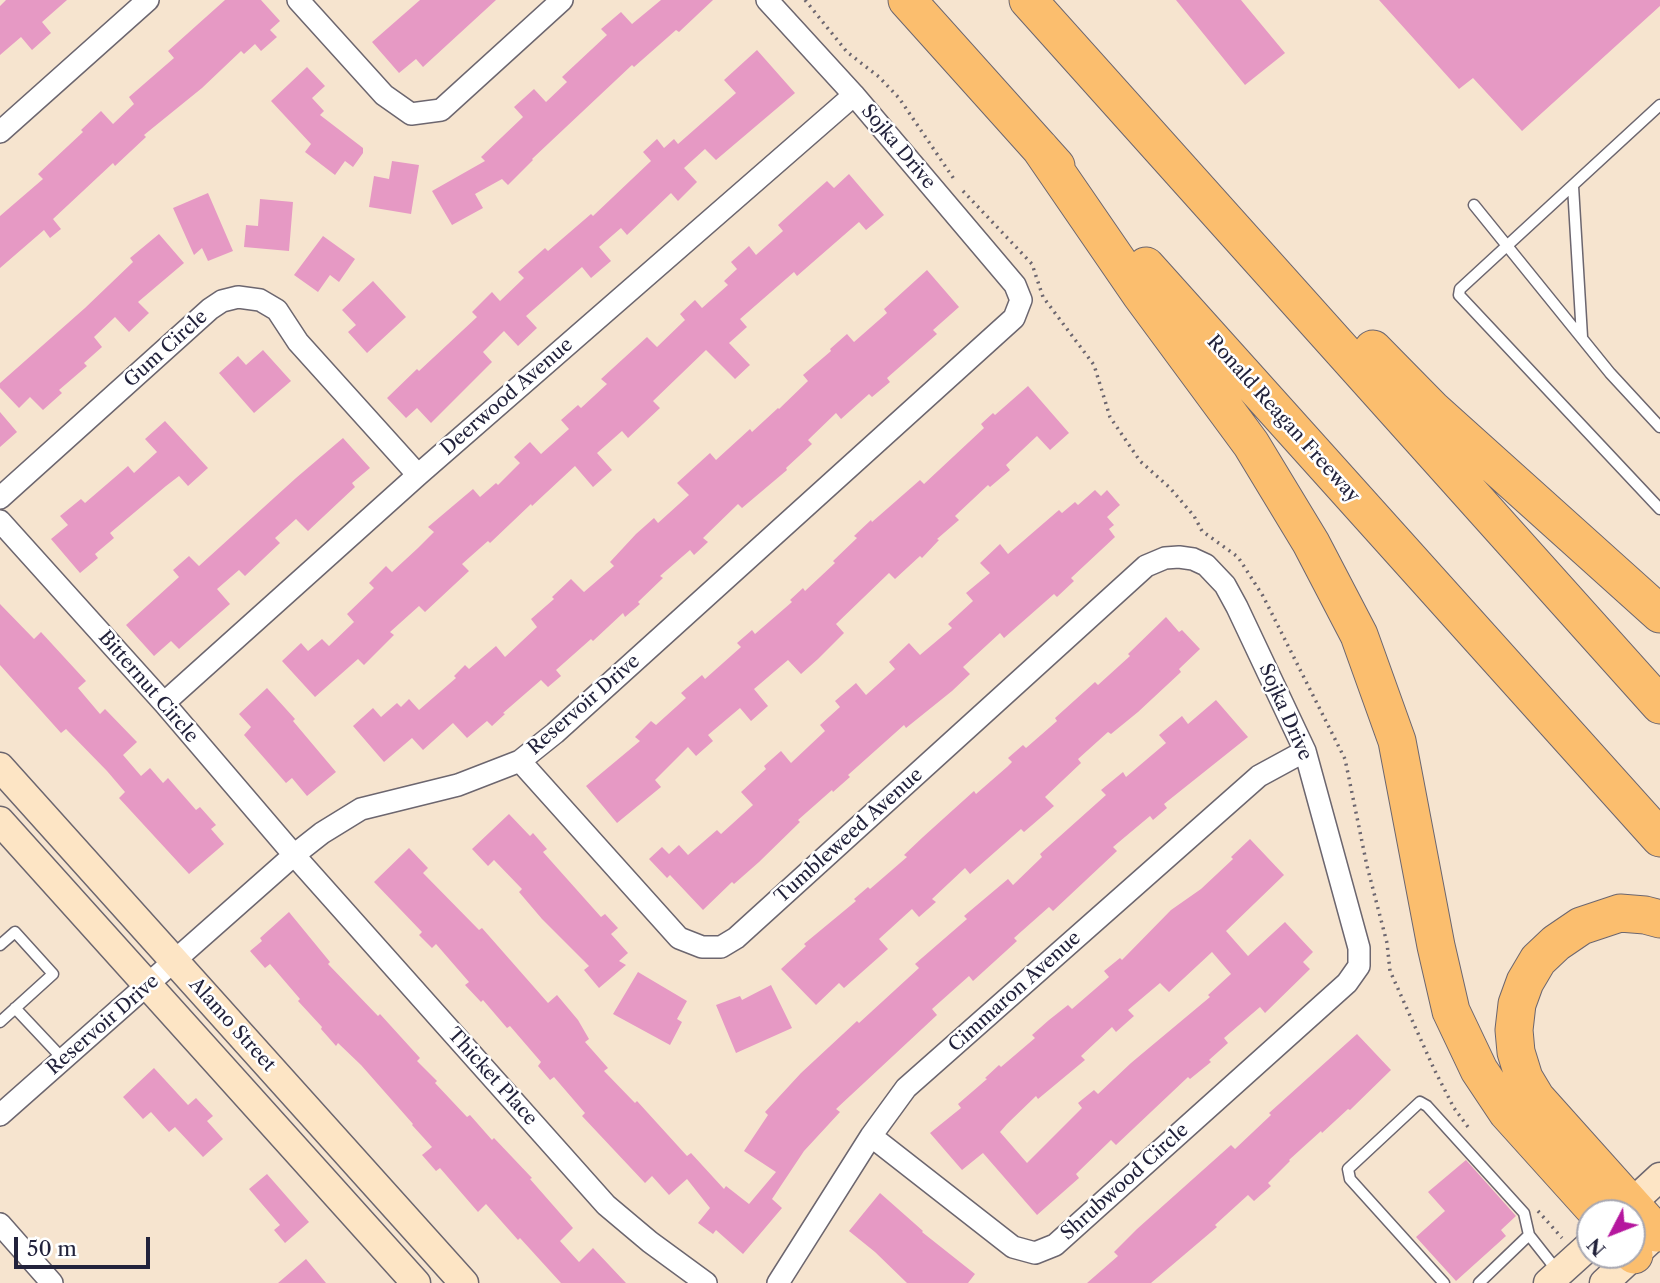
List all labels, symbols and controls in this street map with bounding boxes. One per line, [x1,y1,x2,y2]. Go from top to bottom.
street label: Sojka Drive [856,100,940,194]
street label: Gum Circle [120,306,212,392]
street label: Ronald Reagan Freeway [1202,331,1364,507]
street label: Deerwood Avenue [436,333,578,461]
street label: Bitternut Circle [93,626,203,748]
street label: Reservoir Drive [523,650,645,760]
street label: Sojka Drive [1254,660,1316,764]
street label: Tumbleweed Avenue [770,764,928,908]
street label: Cimmaron Avenue [944,927,1086,1057]
street label: Reservoir Drive [42,970,164,1080]
street label: Alamo Street [184,974,280,1076]
street label: Thicket Place [442,1024,542,1130]
street label: Shrubwood Circle [1057,1119,1193,1245]
north arrow [1576,1199,1646,1269]
scale bar [18,1224,154,1268]
text: N [1582,1233,1611,1261]
text: 50 m [27,1236,77,1261]

